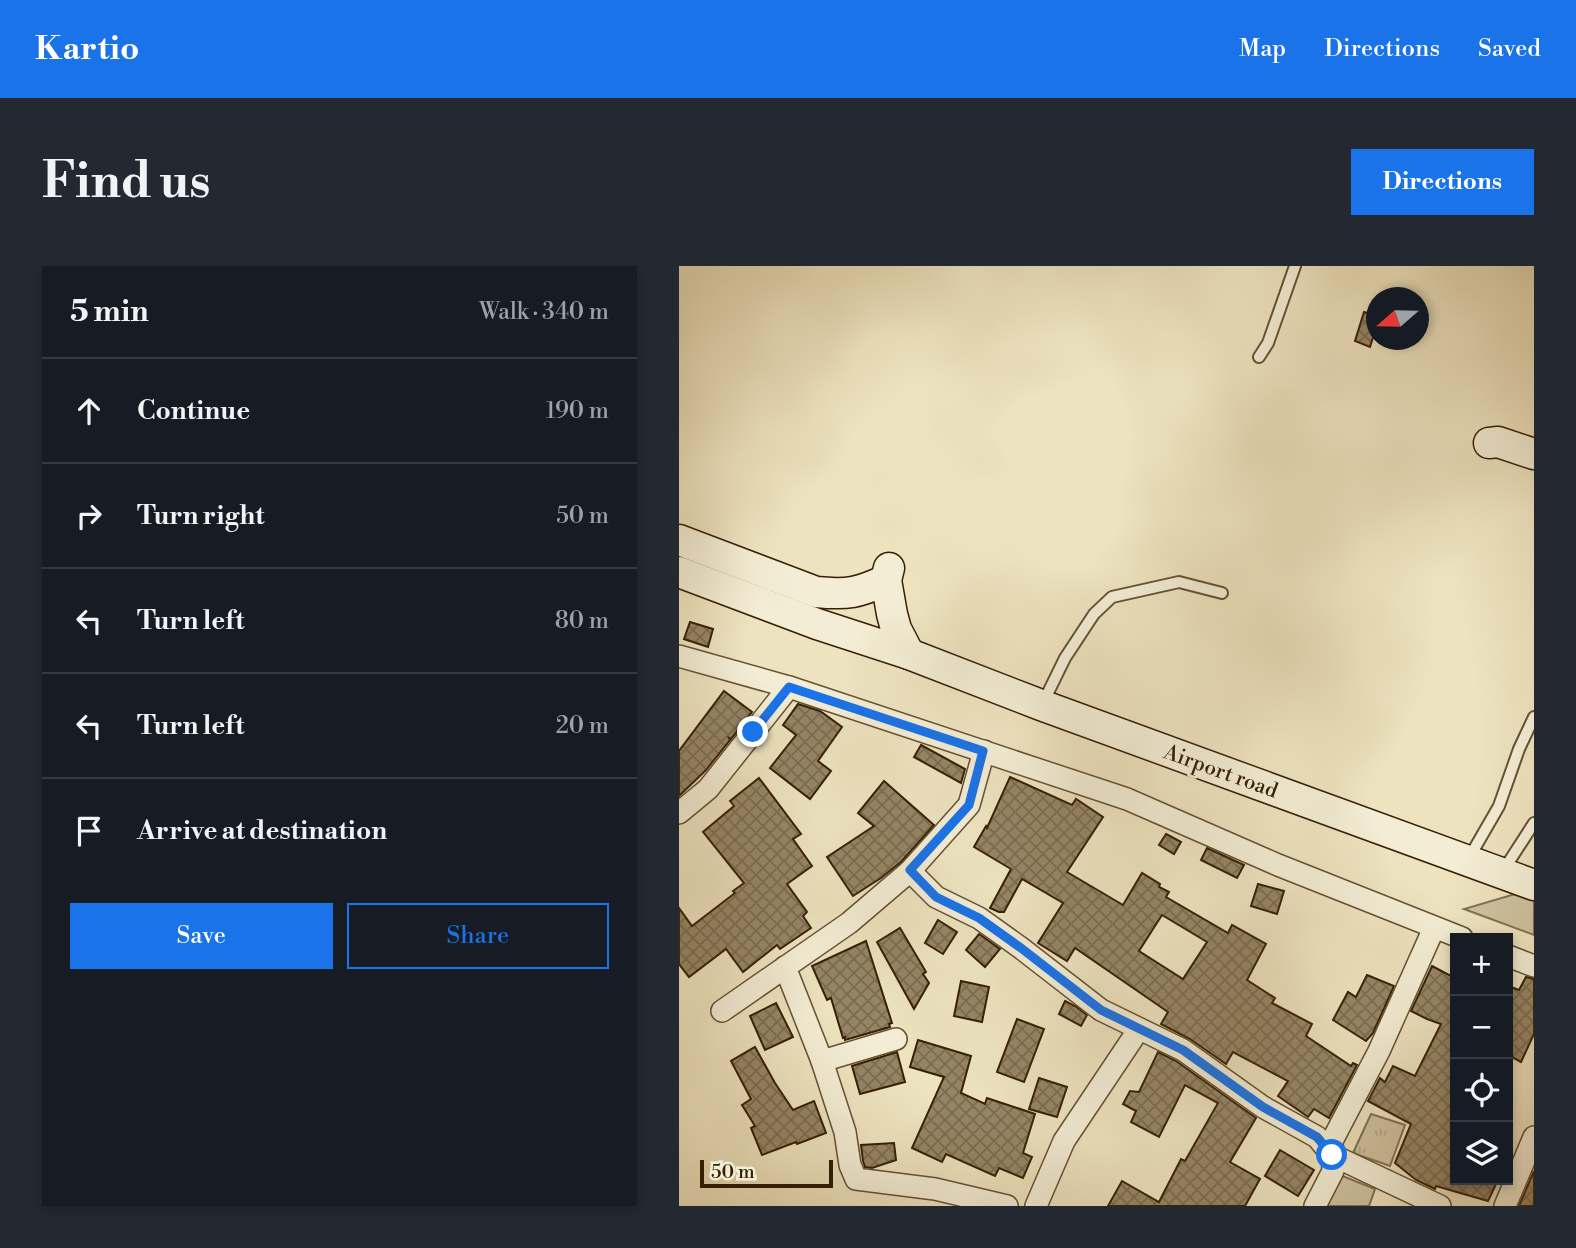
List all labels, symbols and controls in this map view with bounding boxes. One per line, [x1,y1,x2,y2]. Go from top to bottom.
text: Kartio [35,29,139,70]
text: Map [1239,34,1286,64]
text: Directions [1324,34,1440,64]
text: Saved [1478,34,1541,64]
button: Directions [1351,149,1534,215]
text: Find us [42,152,211,213]
north arrow [1366,287,1429,350]
text: 5 min [70,293,149,331]
text: Walk · 340 m [479,298,609,326]
icon: ahead [70,392,108,430]
text: Continue [137,395,250,427]
text: 190 m [546,397,609,425]
icon: right [70,497,108,535]
text: Turn right [137,500,265,532]
text: 50 m [556,502,609,530]
icon: left [70,602,108,640]
text: Turn left [137,605,245,637]
text: 80 m [555,607,609,635]
icon: left [70,707,108,745]
text: Turn left [137,710,245,742]
text: 20 m [556,712,609,740]
route end [737,716,768,747]
street label: Airport road [1159,739,1281,805]
icon: arrive [70,812,108,850]
text: Arrive at destination [137,815,387,847]
button: Save [70,903,333,969]
button: Share [347,903,609,969]
map controls [1450,933,1513,1185]
button: + [1450,933,1513,996]
button: − [1450,996,1513,1059]
button: locate [1450,1059,1513,1122]
button: layers [1450,1122,1513,1185]
route start [1316,1139,1347,1170]
scale bar [700,1157,833,1189]
text: 50 m [711,1160,755,1184]

